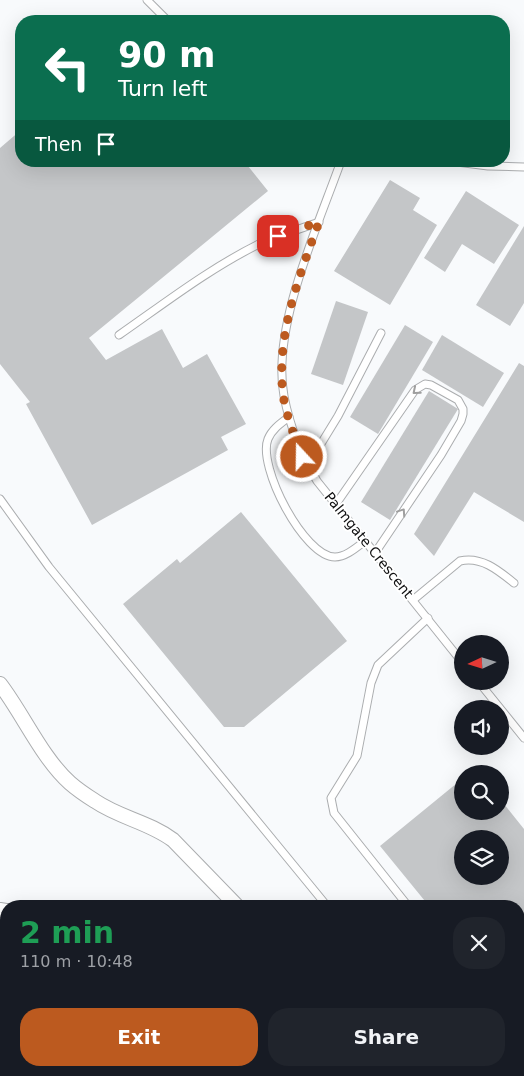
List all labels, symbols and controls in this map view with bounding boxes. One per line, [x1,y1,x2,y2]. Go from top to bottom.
icon: left [35,35,100,100]
text: 90 m [118,35,215,75]
text: Turn left [118,76,207,101]
icon: arrive [92,130,120,158]
text: Then [35,133,82,155]
pin [257,215,299,257]
icon: arrive [264,222,292,250]
one-way arrow [412,385,421,394]
position arrow [275,430,327,482]
street label: Palmgate Crescent [321,489,417,602]
one-way arrow [396,509,405,518]
north arrow [454,635,509,690]
map controls [454,635,509,885]
button: sound [454,700,509,755]
button: search [454,765,509,820]
button: layers [454,830,509,885]
text: 2 min [20,915,114,950]
button: close [453,917,505,969]
text: 110 m · 10:48 [20,952,133,971]
button: Exit [20,1008,258,1066]
button: Share [268,1008,505,1066]

